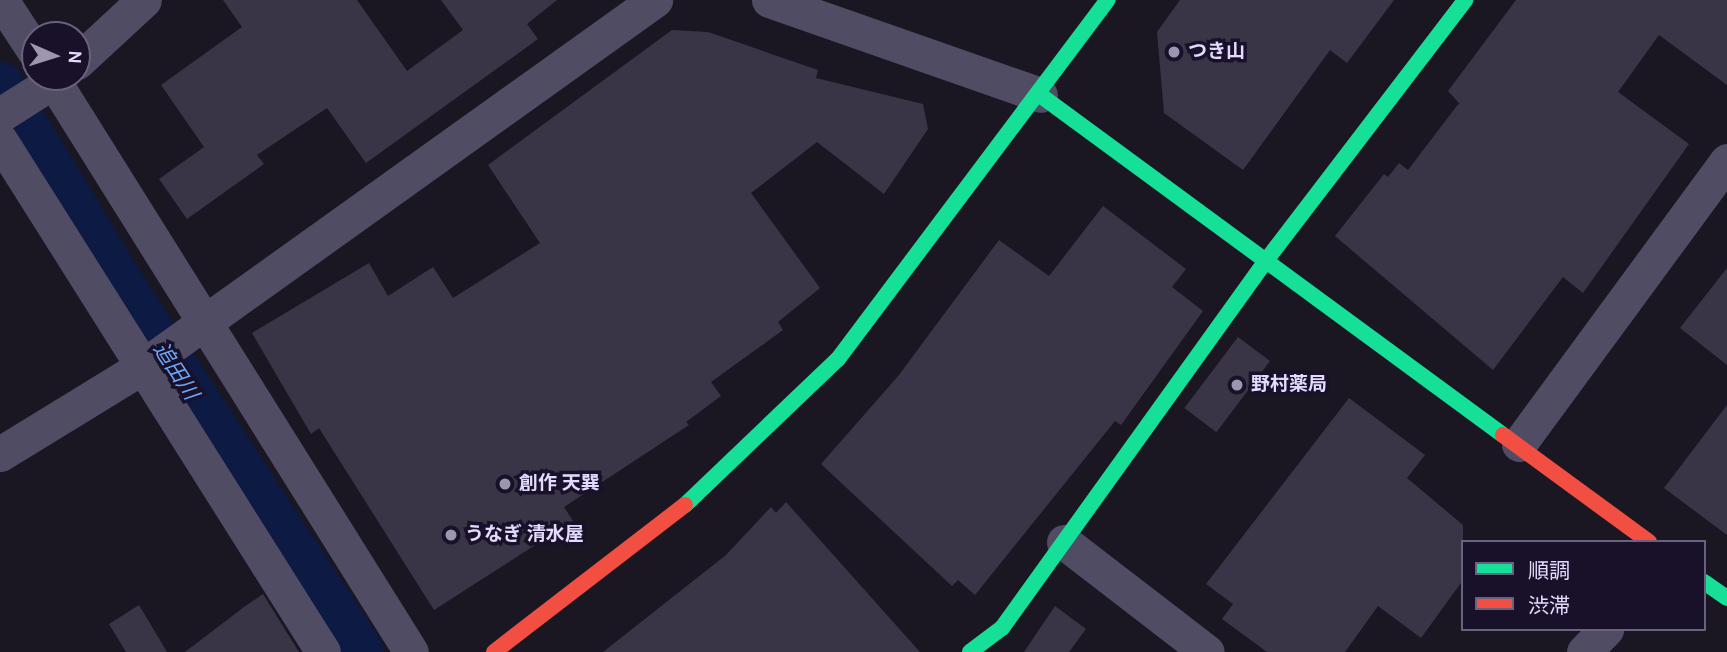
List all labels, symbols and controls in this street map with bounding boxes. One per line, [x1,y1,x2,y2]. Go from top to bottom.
north arrow [21,21,91,91]
place label: つき山 [1188,41,1245,63]
marker: つき山 [1166,44,1182,60]
text: N [64,50,86,64]
water label: 追田川 [148,338,204,404]
place label: 野村薬局 [1251,374,1327,396]
marker: 野村薬局 [1229,377,1245,393]
place label: 創作 天巽 [519,473,600,495]
marker: 創作 天巽 [497,476,513,492]
place label: うなぎ 清水屋 [465,524,584,546]
marker: うなぎ 清水屋 [443,527,459,543]
legend [1461,540,1706,631]
text: 順調 [1528,559,1570,583]
text: 渋滞 [1528,594,1570,618]

